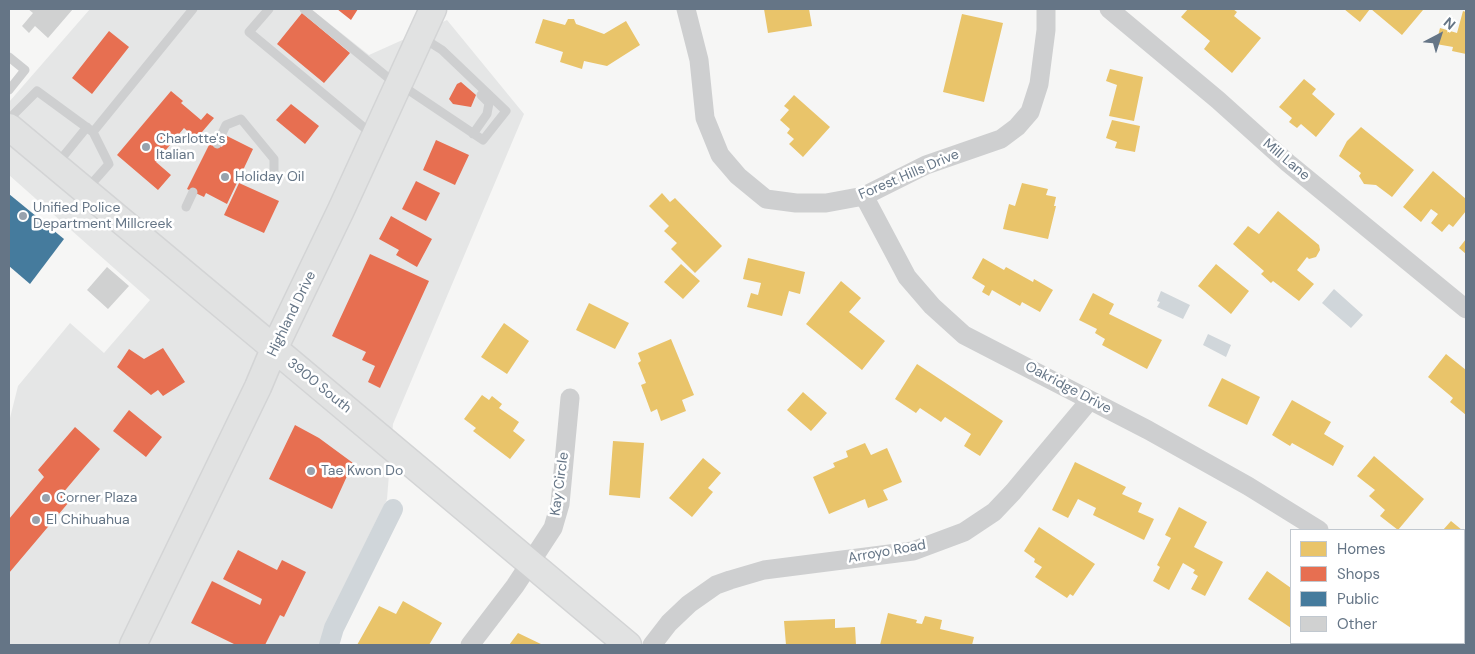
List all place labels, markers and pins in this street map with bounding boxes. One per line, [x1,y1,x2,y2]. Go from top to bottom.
place label: Charlotte's Italian [156,131,225,164]
marker: Charlotte's Italian [140,141,152,153]
place label: Holiday Oil [235,169,304,185]
marker: Holiday Oil [219,171,231,183]
place label: Unified Police Department Millcreek [33,200,173,232]
marker: Unified Police Department Millcreek [17,210,29,222]
place label: Tae Kwon Do [321,463,403,479]
marker: Tae Kwon Do [305,465,317,477]
place label: Corner Plaza [56,490,137,506]
marker: Corner Plaza [40,492,52,504]
place label: El Chihuahua [46,512,130,528]
marker: El Chihuahua [30,514,42,526]

